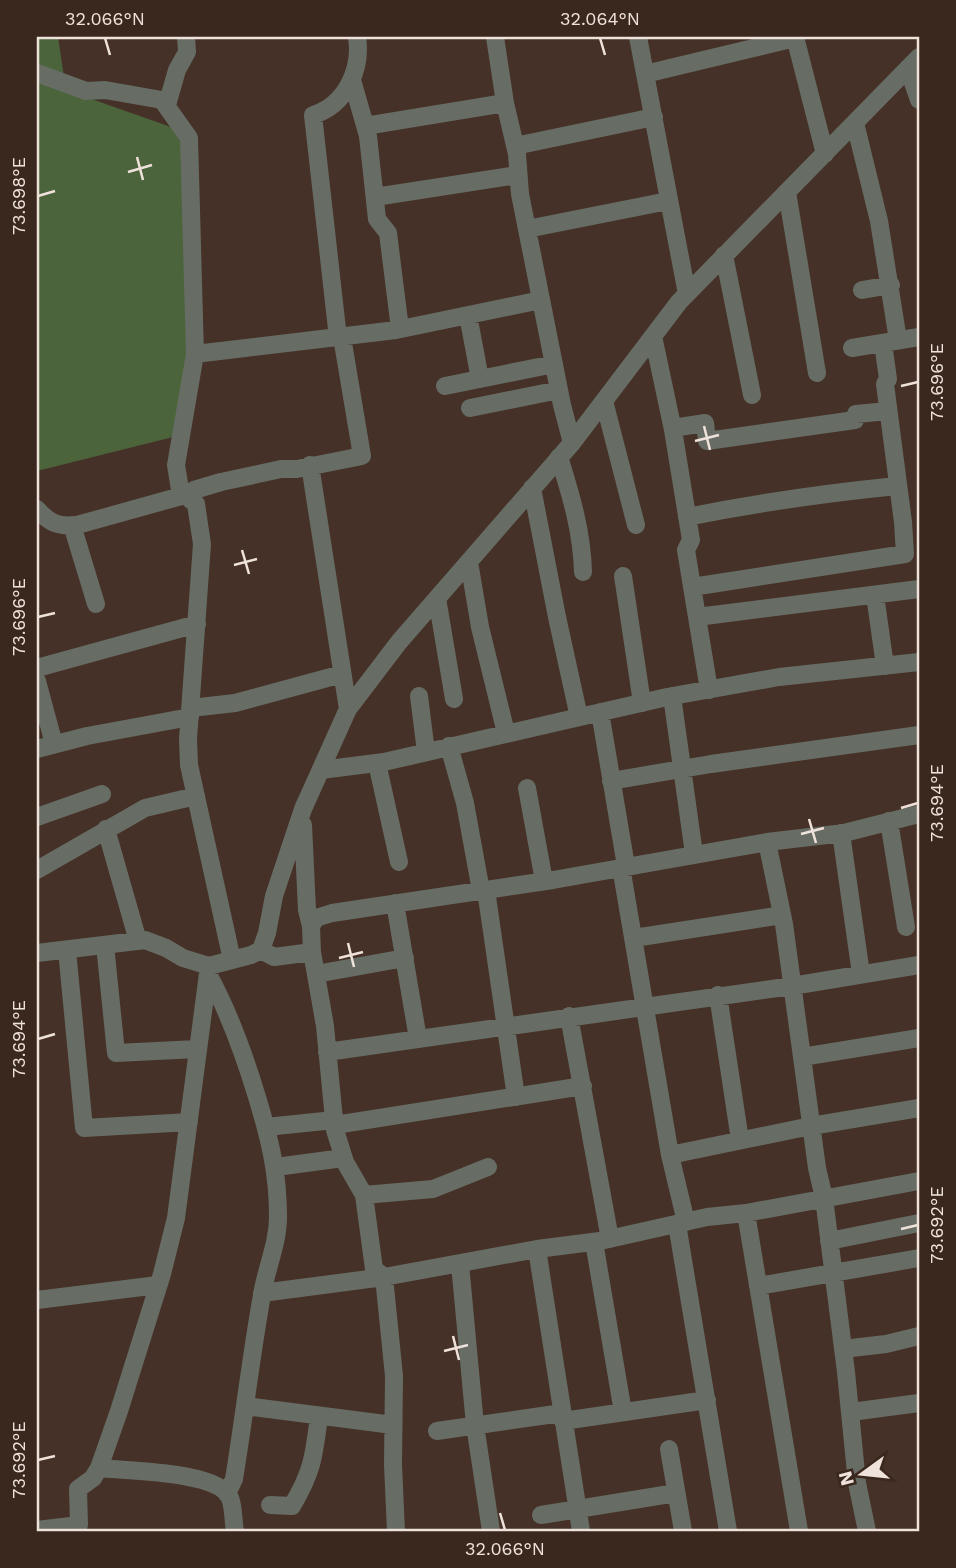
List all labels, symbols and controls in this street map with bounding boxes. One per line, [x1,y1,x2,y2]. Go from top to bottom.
text: 32.066°N [65,8,145,29]
text: 32.064°N [560,8,640,29]
text: 73.698°E [8,157,29,235]
text: 73.696°E [926,343,947,421]
text: 73.696°E [8,578,29,656]
text: 73.694°E [926,764,947,842]
text: 73.694°E [8,1000,29,1078]
text: 73.692°E [926,1186,947,1264]
text: 73.692°E [8,1421,29,1499]
north arrow [827,1438,897,1508]
text: N [833,1468,859,1488]
text: 32.066°N [465,1538,545,1559]

